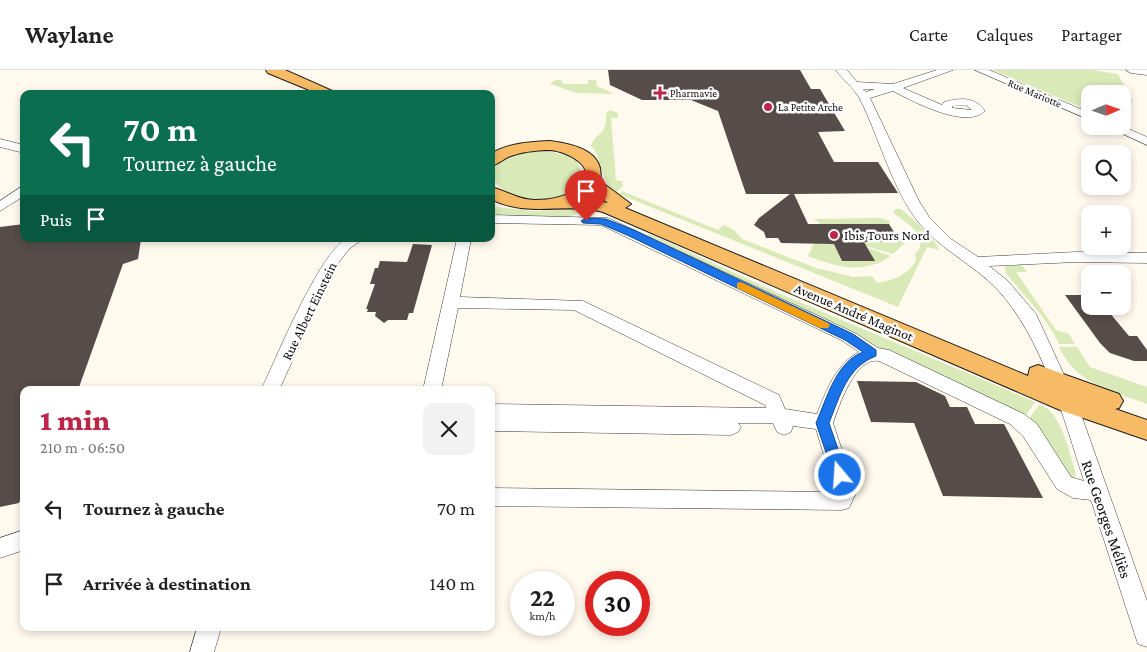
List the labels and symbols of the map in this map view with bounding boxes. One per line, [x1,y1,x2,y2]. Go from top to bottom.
street label: Rue Mariotte [1006,76,1064,110]
north arrow [1081,85,1131,135]
marker: Pharmavie [654,87,666,99]
place label: Pharmavie [670,87,717,99]
marker: La Petite Arche [762,101,774,113]
place label: La Petite Arche [778,101,843,113]
pin [565,170,607,221]
place label: Ibis Tours Nord [844,227,930,243]
marker: Ibis Tours Nord [828,229,840,241]
street label: Rue Albert Einstein [278,259,340,363]
street label: Avenue André Maginot [792,280,916,344]
position arrow [813,448,865,500]
street label: Rue Georges Méliès [1077,458,1135,581]
speed limit sign: 30 [585,571,650,636]

